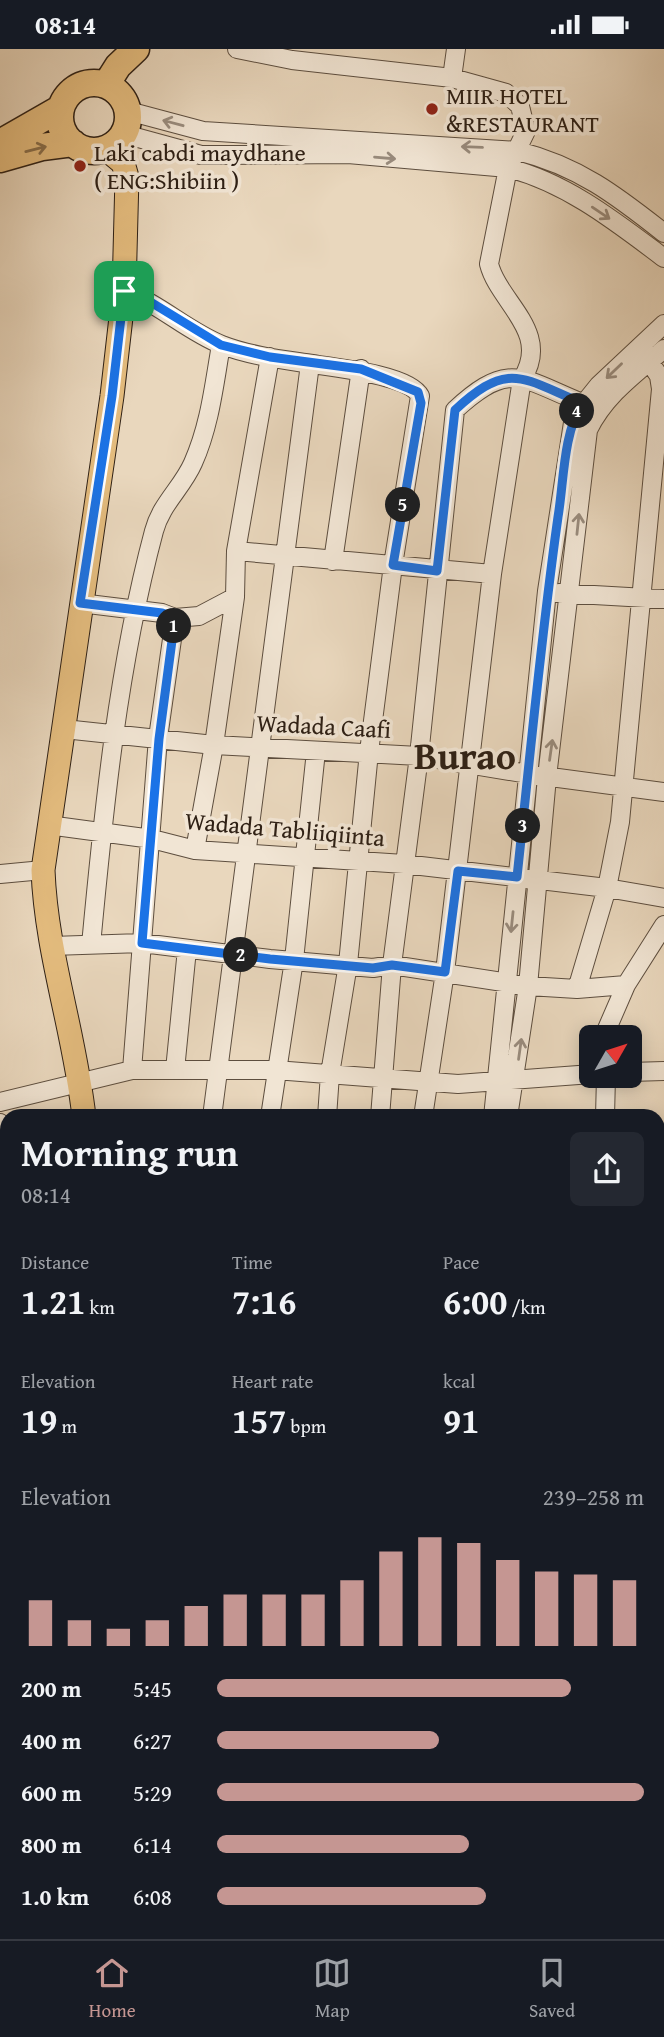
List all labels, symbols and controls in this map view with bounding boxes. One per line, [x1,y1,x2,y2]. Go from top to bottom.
text: 08:14 [35,5,96,44]
place label: MIIR HOTEL &RESTAURANT [446,78,599,141]
marker: MIIR HOTEL &RESTAURANT [424,101,440,117]
one-way arrow [162,116,185,129]
place label: Laki cabdi maydhane ( ENG:Shibiin ) [94,135,306,198]
one-way arrow [461,140,484,154]
one-way arrow [24,142,47,155]
one-way arrow [373,152,396,165]
marker: Laki cabdi maydhane ( ENG:Shibiin ) [72,158,88,174]
one-way arrow [590,206,610,220]
pin [94,261,154,321]
icon: arrive [105,272,143,310]
one-way arrow [606,362,623,379]
pin: 4 [560,393,594,429]
text: 4 [572,396,581,424]
pin: 5 [386,487,420,523]
text: 5 [398,490,407,518]
one-way arrow [571,513,584,536]
pin: 1 [156,609,192,643]
text: 1 [169,611,178,639]
street label: Wadada Caafi [256,705,392,747]
district label: Burao [414,727,516,783]
one-way arrow [545,739,558,762]
street label: Wadada Tabliiqiinta [184,803,387,855]
pin: 3 [505,809,540,843]
text: 3 [518,811,527,839]
one-way arrow [506,910,519,932]
pin: 2 [224,937,258,972]
text: 2 [236,940,245,968]
north arrow [579,1025,642,1089]
map controls [579,1025,642,1088]
one-way arrow [513,1038,526,1061]
text: Morning run [21,1124,238,1180]
button: share [570,1132,644,1206]
text: 08:14 [21,1178,71,1211]
text: Distance [21,1248,89,1276]
text: Time [232,1248,272,1276]
text: Pace [443,1248,480,1276]
text: 1.21 [21,1276,85,1327]
text: 7:16 [232,1276,296,1327]
text: 6:00 [443,1276,507,1327]
text: km [85,1293,115,1321]
text: /km [507,1293,546,1321]
text: Elevation [21,1367,95,1395]
text: Heart rate [232,1367,313,1395]
text: kcal [443,1367,475,1395]
text: 19 [21,1395,57,1446]
text: 157 [232,1395,286,1446]
text: 91 [443,1395,479,1446]
text: m [57,1412,77,1440]
text: bpm [286,1412,326,1440]
text: Elevation [21,1480,111,1513]
text: 239–258 m [543,1480,644,1513]
text: 200 m [21,1672,82,1705]
text: 5:45 [133,1672,172,1705]
text: 400 m [21,1724,82,1757]
text: 6:27 [133,1724,172,1757]
text: 600 m [21,1776,82,1809]
text: 5:29 [133,1776,172,1809]
text: 800 m [21,1828,82,1861]
text: 6:14 [133,1828,172,1861]
text: 1.0 km [21,1880,89,1913]
text: 6:08 [133,1880,172,1913]
tab: Home [89,1954,136,2024]
tab: Map [313,1954,351,2024]
tab: Saved [529,1954,575,2024]

